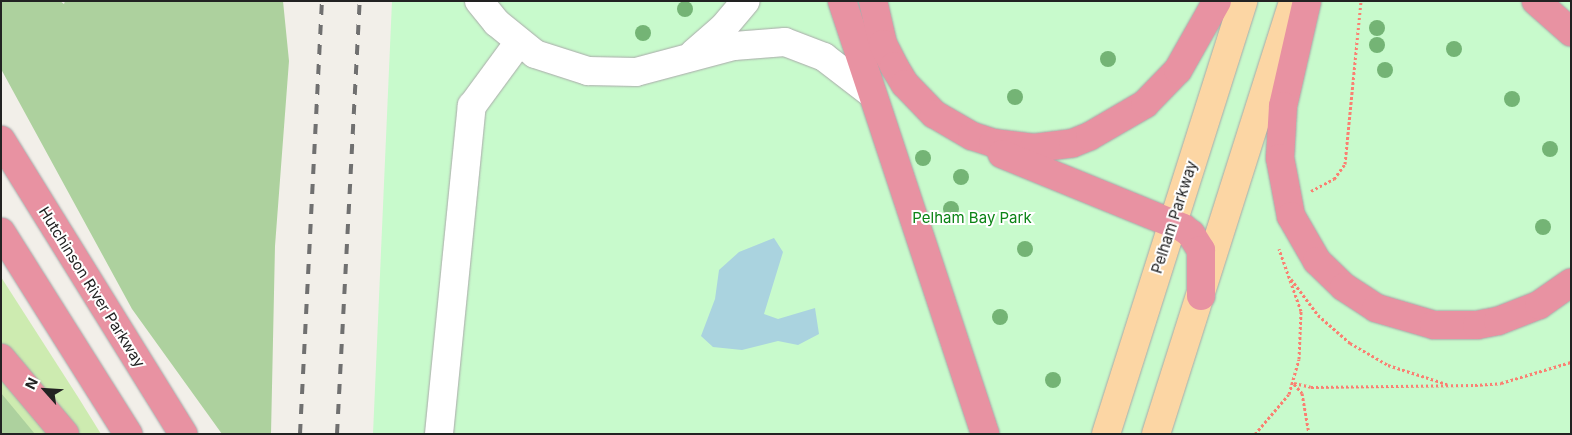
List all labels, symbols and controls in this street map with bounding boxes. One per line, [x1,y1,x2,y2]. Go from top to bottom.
street label: Pelham Parkway [1147,158,1201,276]
street label: Hutchinson River Parkway [35,203,149,371]
park label: Pelham Bay Park [912,209,1032,227]
north arrow [20,365,70,415]
text: N [21,375,41,392]

